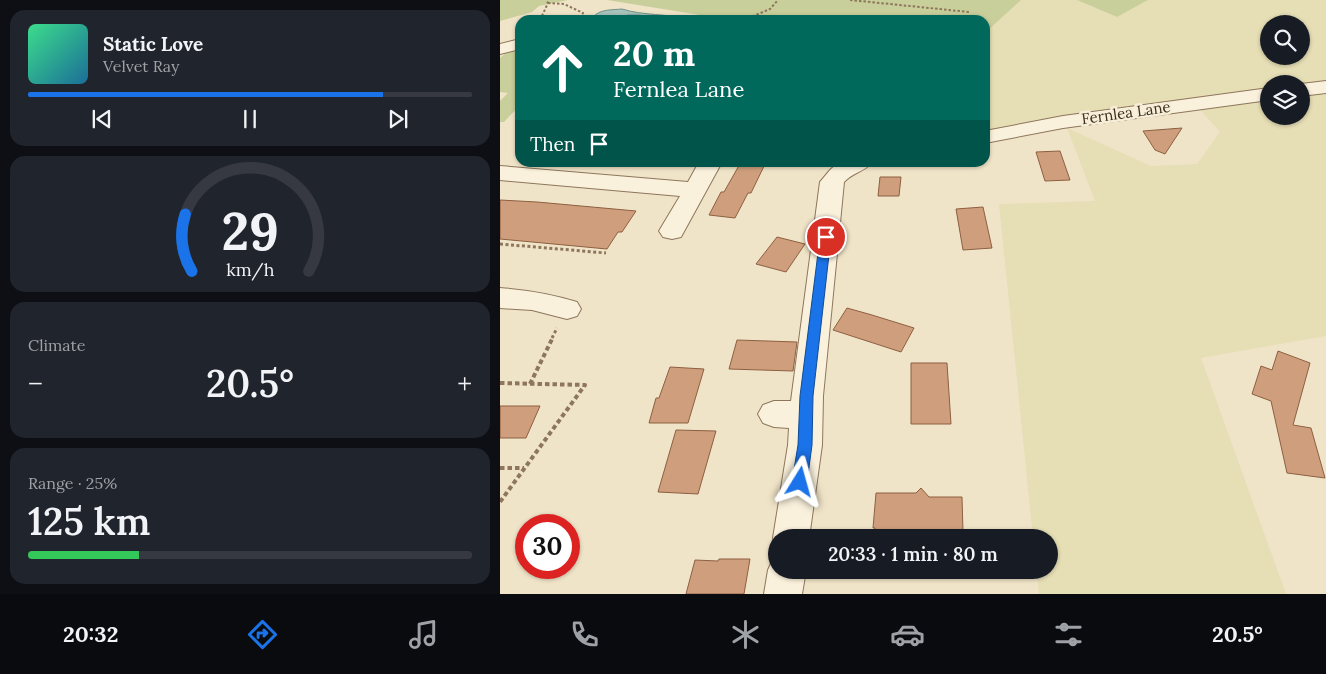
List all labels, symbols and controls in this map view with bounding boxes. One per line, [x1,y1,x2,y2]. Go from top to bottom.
map controls [1260,15,1310,125]
button: search [1260,15,1310,65]
text: 20 m [613,31,695,76]
text: Static Love [103,32,203,56]
icon: ahead [530,35,595,100]
text: Velvet Ray [103,56,179,76]
text: Fernlea Lane [613,75,744,103]
button: layers [1260,75,1310,125]
street label: Fernlea Lane [1080,97,1172,128]
icon: previous [88,105,116,133]
icon: pause [236,105,264,133]
icon: next [384,105,412,133]
icon: arrive [585,130,613,158]
text: Then [530,132,575,156]
text: 29 [221,198,279,264]
pin [805,216,847,258]
icon: arrive [812,223,840,251]
text: km/h [226,258,274,281]
text: Climate [28,335,85,355]
text: 20.5° [206,359,294,407]
text: − [28,366,43,402]
text: + [457,366,472,402]
position arrow [773,455,825,507]
text: Range · 25% [28,473,117,493]
text: 125 km [28,497,150,545]
speed limit sign: 30 [515,514,580,579]
text: 20:33 · 1 min · 80 m [828,542,998,566]
icon: directions [245,617,280,652]
icon: music [406,617,441,652]
icon: phone [567,617,602,652]
icon: climate [728,617,763,652]
icon: car [890,617,925,652]
icon: filters [1051,617,1086,652]
text: 20:32 [63,620,118,648]
text: 20.5° [1212,620,1263,648]

